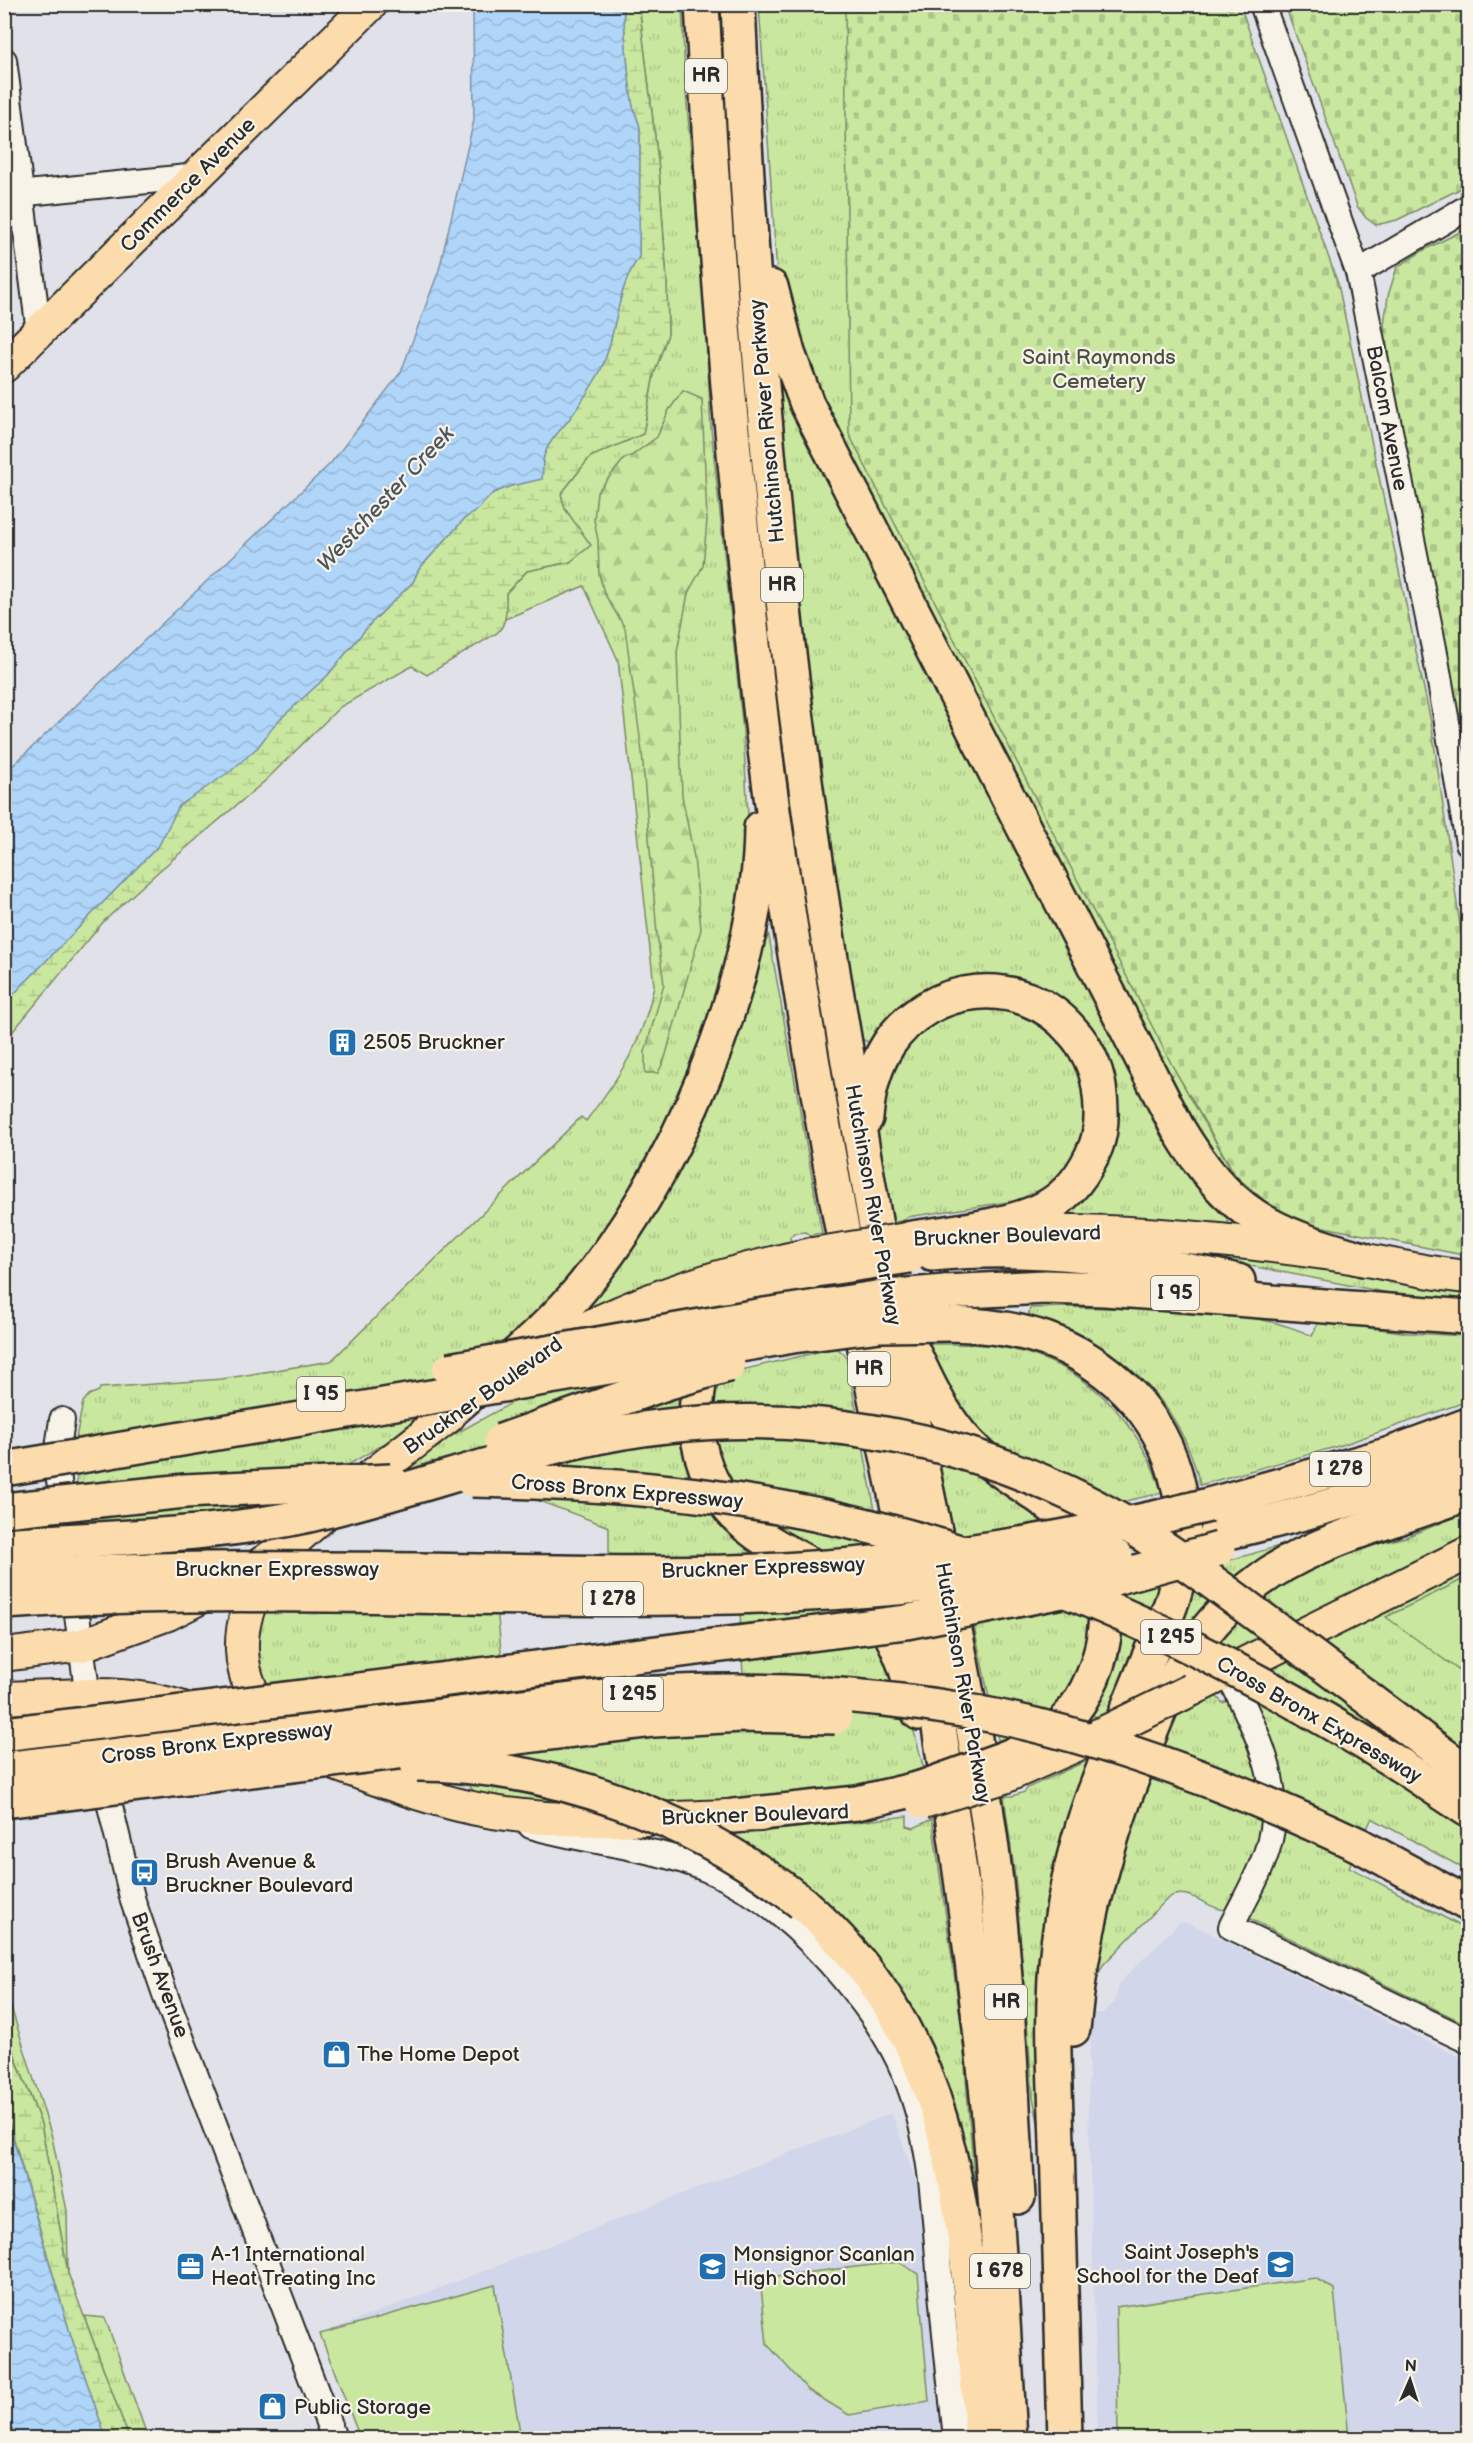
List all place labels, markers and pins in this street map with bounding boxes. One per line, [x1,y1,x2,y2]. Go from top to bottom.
building icon: 2505 Bruckner [326,1026,358,1058]
place label: 2505 Bruckner [363,1030,505,1055]
place label: Brush Avenue & Bruckner Boulevard [165,1849,353,1898]
bus stop icon: Brush Avenue & Bruckner Boulevard [128,1857,160,1889]
shop icon: The Home Depot [320,2038,352,2070]
place label: The Home Depot [357,2042,520,2067]
place label: Saint Joseph's School for the Deaf [1076,2240,1259,2289]
place label: A-1 International Heat Treating Inc [211,2242,376,2291]
place label: Monsignor Scanlan High School [733,2242,915,2291]
school or university icon: Saint Joseph's School for the Deaf [1264,2248,1296,2280]
office icon: A-1 International Heat Treating Inc [174,2250,206,2282]
school or university icon: Monsignor Scanlan High School [696,2250,728,2282]
shop icon: Public Storage [257,2391,289,2423]
place label: Public Storage [294,2395,431,2420]

